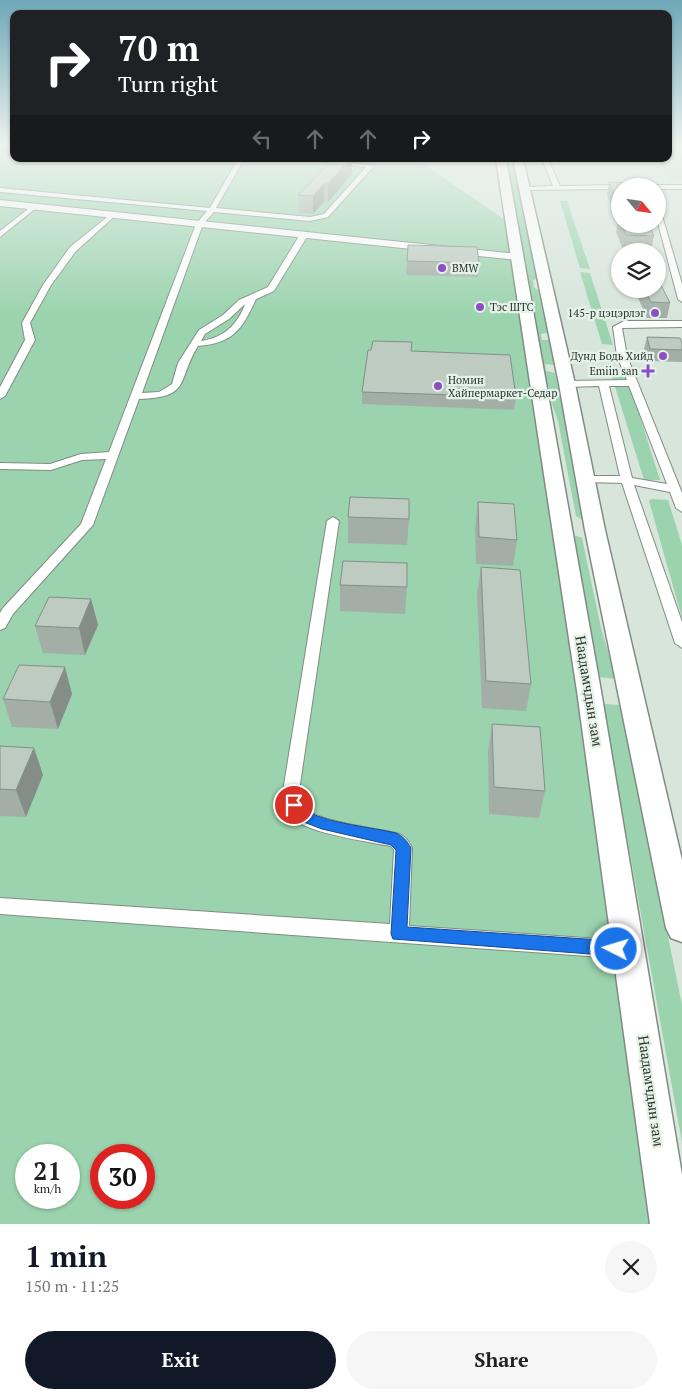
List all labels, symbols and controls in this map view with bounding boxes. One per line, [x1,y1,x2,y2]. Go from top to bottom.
text: 70 m [118,25,199,71]
icon: right [35,30,100,95]
text: Turn right [118,69,218,98]
icon: left [248,125,276,153]
icon: ahead [301,125,329,153]
icon: ahead [354,125,382,153]
icon: right [407,125,435,153]
north arrow [611,178,666,232]
map controls [611,178,666,298]
button: layers [611,243,666,298]
place label: BMW [452,261,479,275]
marker: BMW [436,262,448,274]
place label: Тэс ШТС [490,300,534,314]
marker: Тэс ШТС [474,301,486,313]
place label: 145-р цэцэрлэг [567,306,645,320]
marker: 145-р цэцэрлэг [649,307,661,319]
place label: Дунд Бодь Хийд [571,349,653,363]
marker: Дунд Бодь Хийд [657,350,669,362]
place label: Emiin san [589,364,638,378]
marker: Emiin san [642,365,654,377]
place label: Номин Хайпермаркет-Седар [448,373,557,400]
marker: Номин Хайпермаркет-Седар [432,380,444,392]
street label: Наадамчдын зам [571,634,608,748]
pin [273,784,315,826]
icon: arrive [280,791,308,819]
position arrow [589,922,641,974]
street label: Наадамчдын зам [634,1034,669,1148]
speed limit sign: 30 [90,1144,155,1209]
text: 21 [33,1154,62,1187]
text: km/h [34,1181,61,1196]
text: 1 min [25,1236,107,1276]
button: close [605,1241,657,1293]
text: 150 m · 11:25 [25,1275,119,1297]
button: Exit [25,1331,336,1389]
button: Share [346,1331,657,1389]

